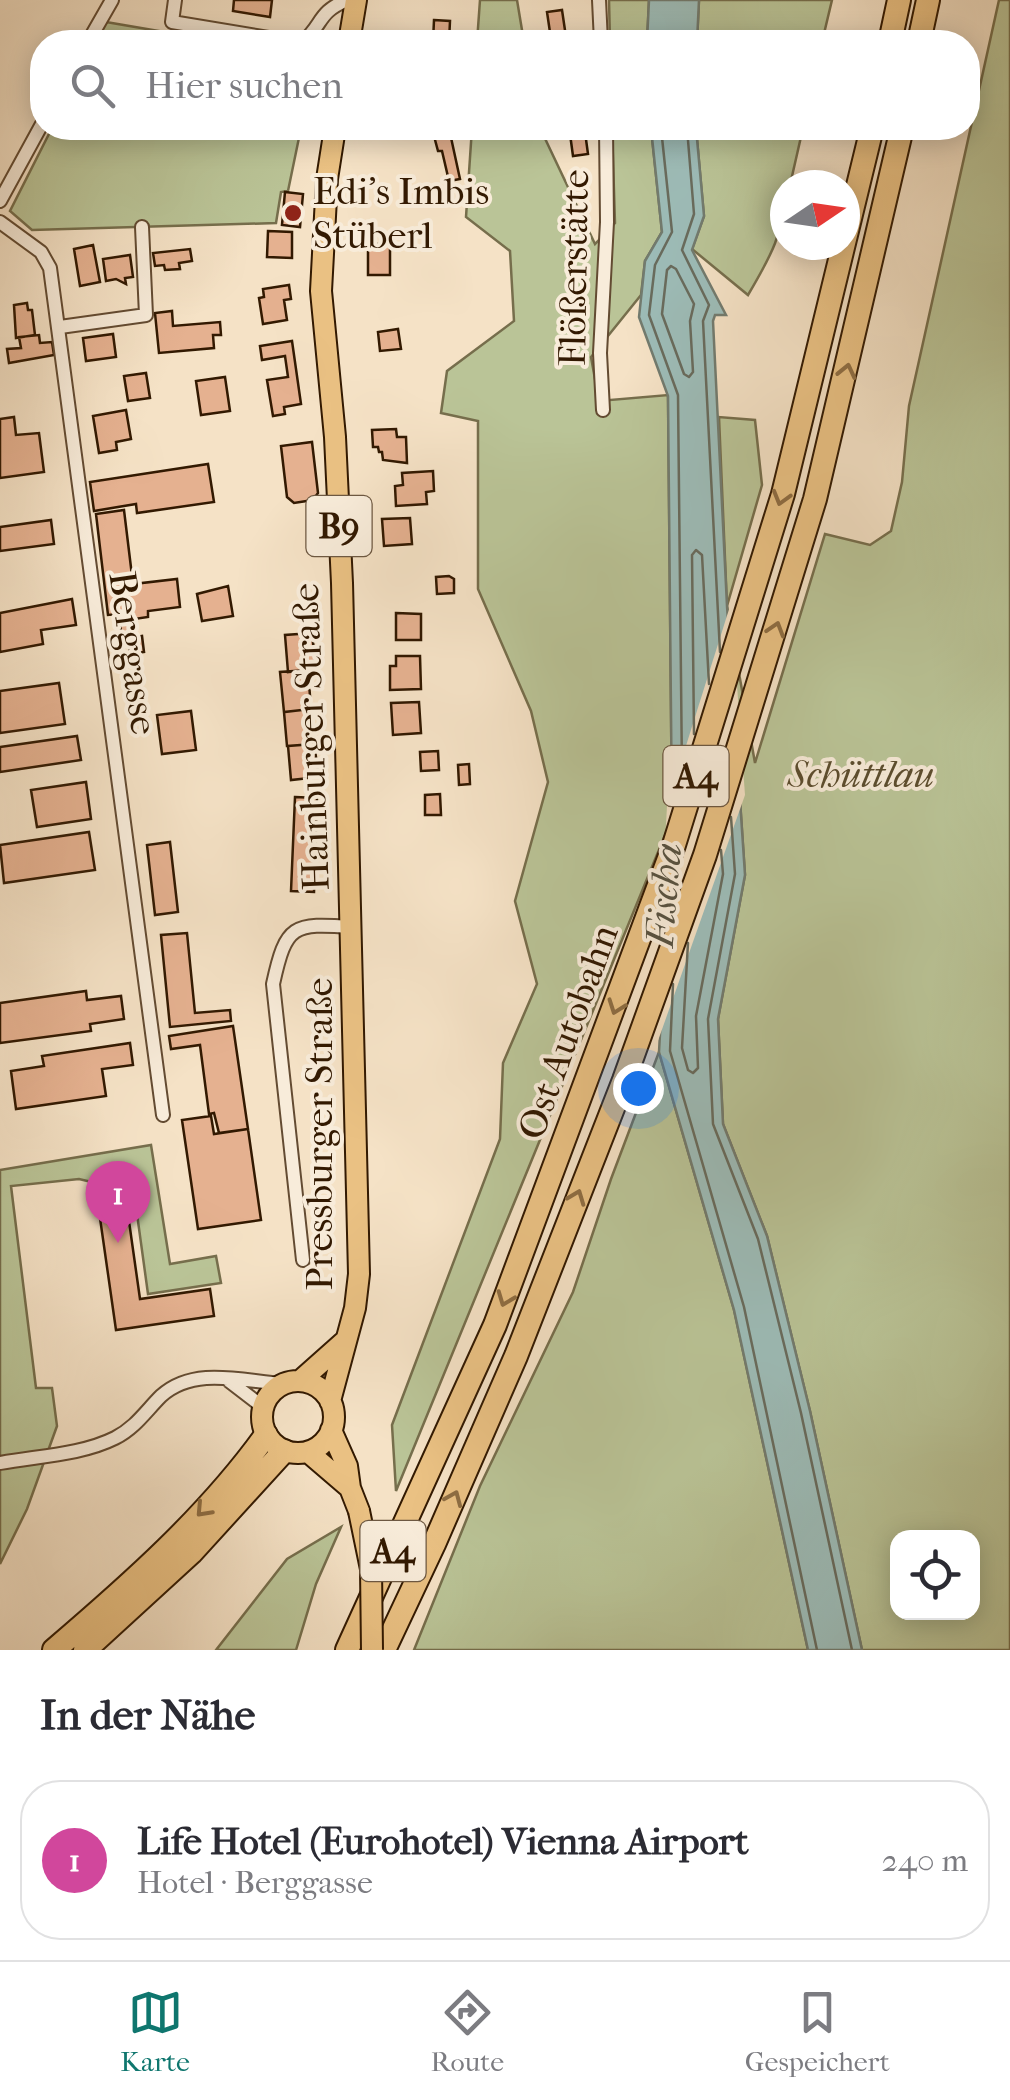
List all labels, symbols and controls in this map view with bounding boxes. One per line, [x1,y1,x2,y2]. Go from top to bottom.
search box [30,30,980,140]
icon: search [65,58,120,113]
text: Hier suchen [145,63,343,108]
place label: Edi's Imbis Stüberl [313,169,489,258]
street label: Flößerstätte [550,169,598,367]
north arrow [770,170,860,260]
marker: Edi's Imbis Stüberl [282,202,304,224]
one-way arrow [835,363,856,380]
one-way arrow [772,489,793,506]
road number: B9 [306,496,372,556]
street label: Berggasse [99,568,167,738]
street label: Hainburger Straße [283,582,339,892]
one-way arrow [764,621,785,638]
road number: A4 [664,746,728,806]
park label: Schüttlau [787,752,934,797]
water label: Fischa [636,841,691,951]
street label: Ost Autobahn [508,919,628,1145]
street label: Pressburger Straße [297,978,342,1290]
one-way arrow [607,997,628,1014]
your location [613,1063,664,1114]
pin: 1 [86,1160,150,1243]
one-way arrow [565,1190,585,1207]
one-way arrow [497,1289,517,1307]
one-way arrow [442,1490,462,1508]
one-way arrow [197,1498,215,1516]
road number: A4 [360,1521,426,1581]
map controls [890,1530,980,1620]
button: locate [890,1530,980,1620]
text: In der Nähe [40,1691,255,1740]
text: Life Hotel (Eurohotel) Vienna Airport [137,1819,748,1864]
text: 1 [69,1842,80,1879]
text: 240 m [882,1842,968,1879]
text: Hotel · Berggasse [137,1864,373,1901]
tab: Karte [120,1985,190,2078]
tab: Route [431,1985,504,2078]
tab: Gespeichert [745,1985,890,2078]

